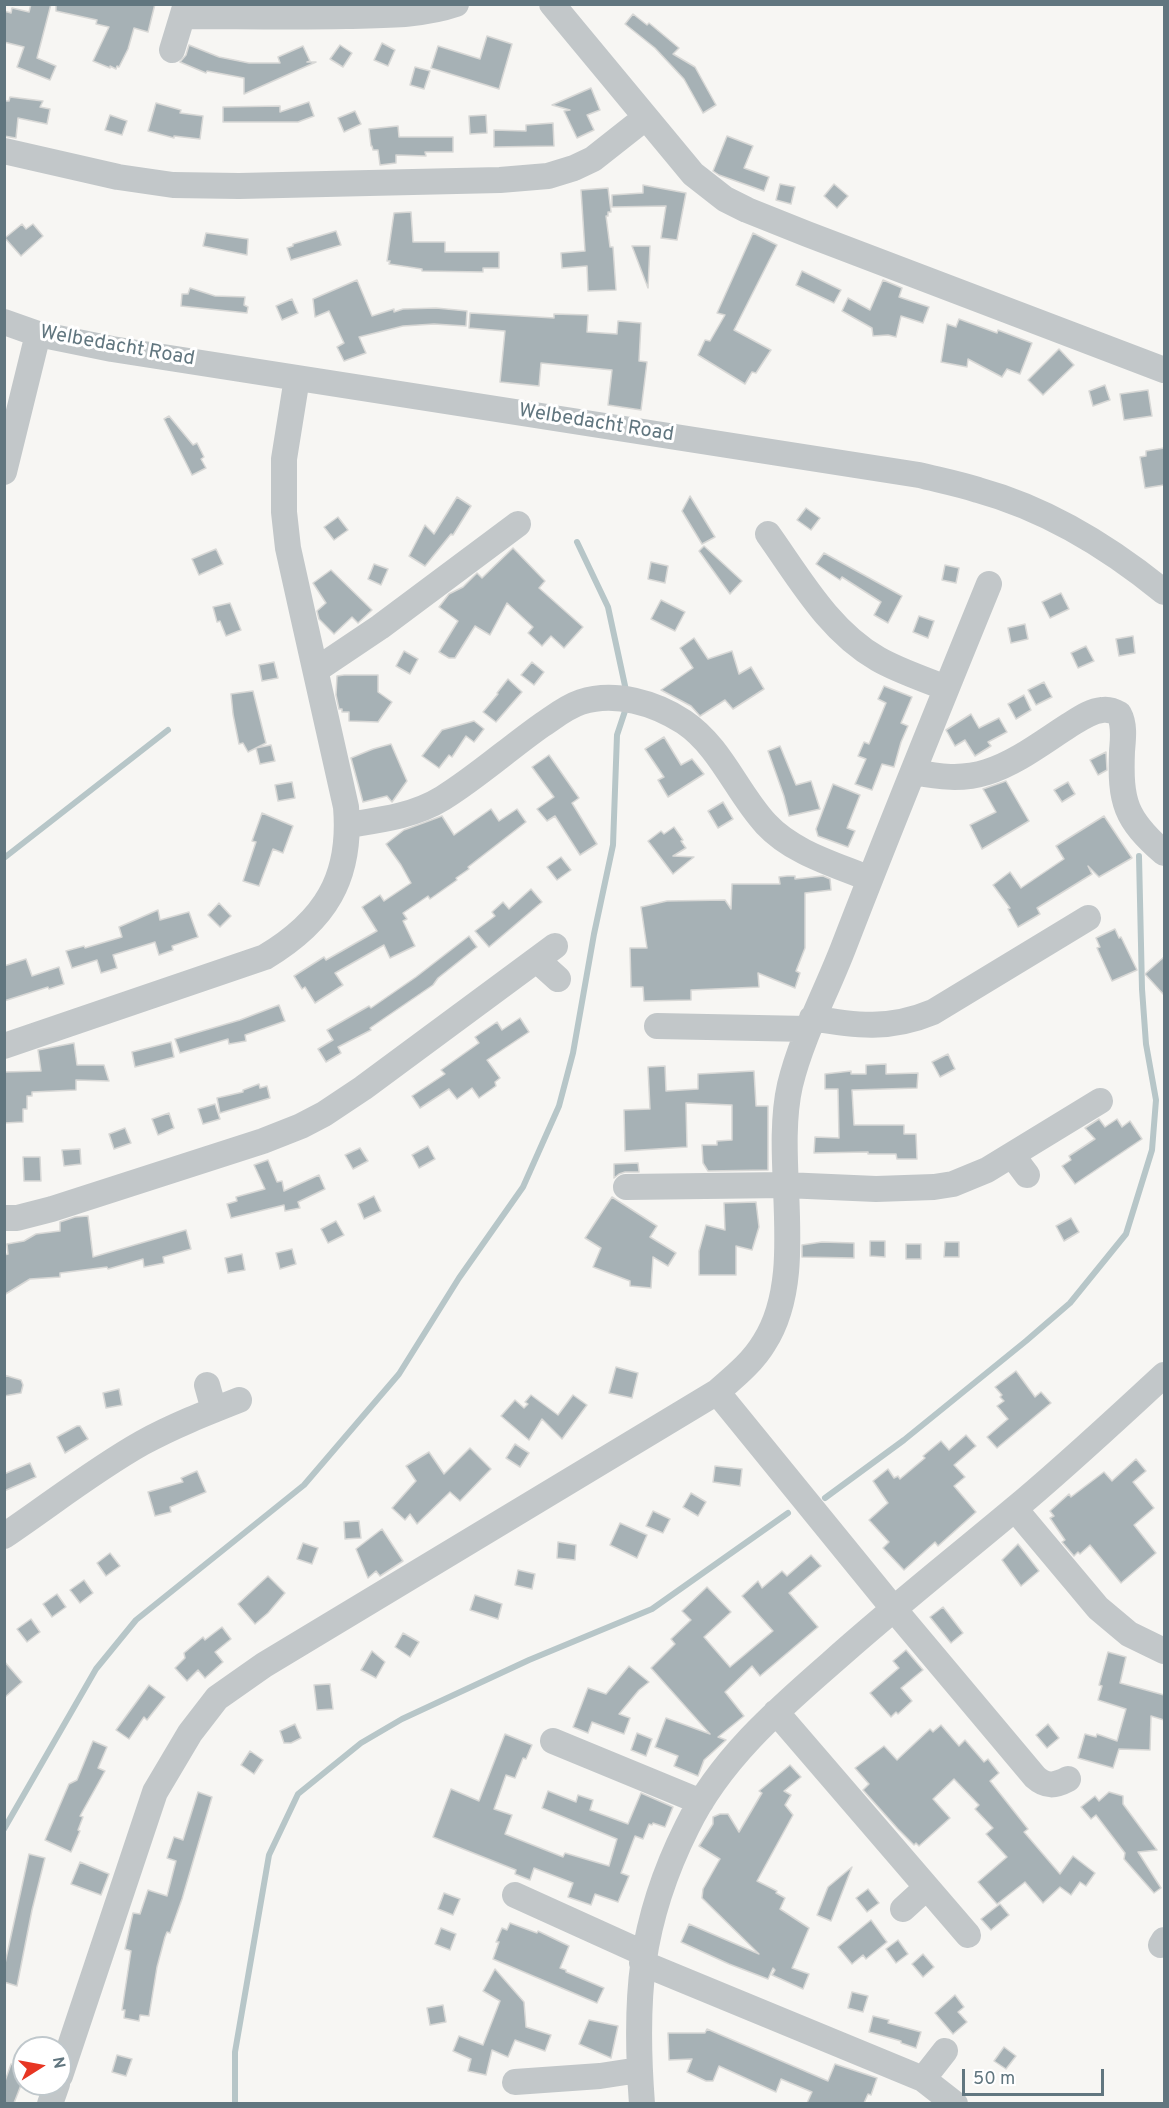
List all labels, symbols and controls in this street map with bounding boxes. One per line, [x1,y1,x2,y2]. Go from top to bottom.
street label: Welbedacht Road [38,322,196,372]
street label: Welbedacht Road [517,400,675,448]
north arrow [12,2036,72,2096]
text: N [47,2055,69,2070]
scale bar [965,2057,1108,2095]
text: 50 m [973,2068,1015,2091]

